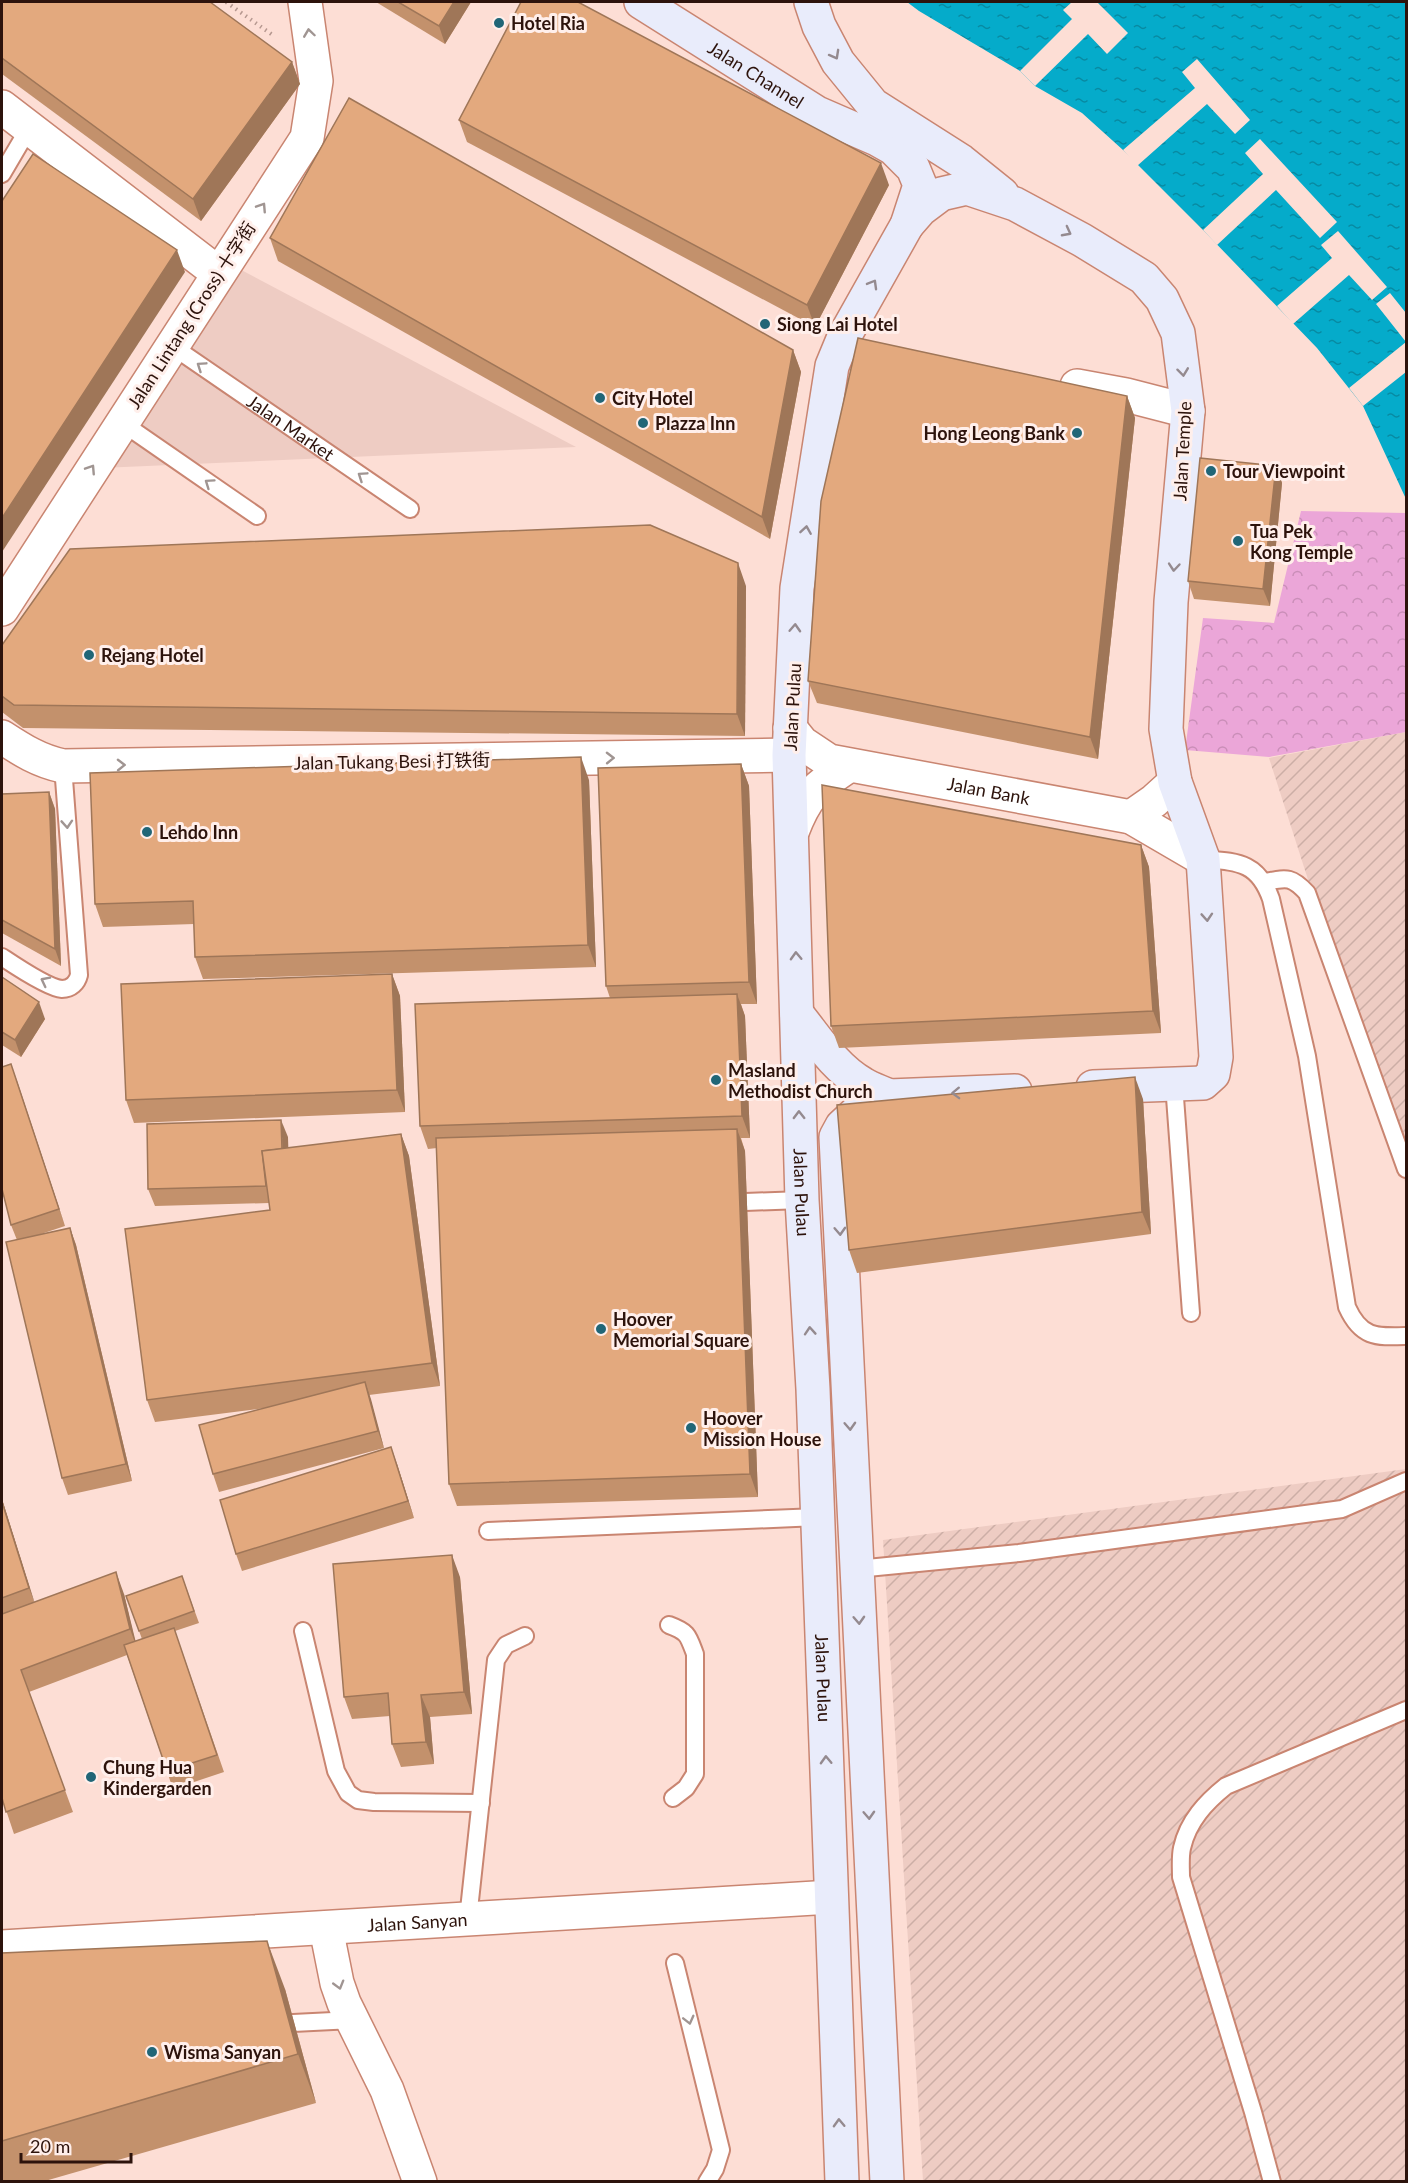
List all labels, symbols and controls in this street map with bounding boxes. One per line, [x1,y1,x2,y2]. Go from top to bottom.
place label: Hotel Ria [511,12,585,34]
marker: Hotel Ria [492,16,506,30]
one-way arrow [303,28,315,38]
street label: Jalan Channel [704,36,808,113]
one-way arrow [828,49,839,59]
one-way arrow [254,203,266,213]
street label: Jalan Lintang (Cross) 十字街 [122,217,260,413]
one-way arrow [1061,225,1071,236]
one-way arrow [866,280,878,291]
place label: Siong Lai Hotel [777,313,898,335]
marker: Siong Lai Hotel [758,317,772,331]
one-way arrow [197,361,207,373]
one-way arrow [1176,368,1189,377]
place label: City Hotel [612,387,693,409]
street label: Jalan Market [243,390,339,465]
marker: City Hotel [593,391,607,405]
street label: Jalan Temple [1168,400,1196,502]
place label: Plazza Inn [655,412,735,434]
marker: Plazza Inn [636,416,650,430]
place label: Hong Leong Bank [924,422,1065,444]
marker: Hong Leong Bank [1070,426,1084,440]
place label: Tour Viewpoint [1223,460,1345,482]
marker: Tour Viewpoint [1204,464,1218,478]
one-way arrow [84,465,96,475]
one-way arrow [358,471,368,483]
one-way arrow [205,479,216,490]
place label: Tua Pek Kong Temple [1250,520,1354,563]
one-way arrow [800,526,812,535]
marker: Tua Pek Kong Temple [1231,534,1245,548]
one-way arrow [1168,562,1181,571]
one-way arrow [789,623,802,632]
place label: Rejang Hotel [101,644,204,666]
marker: Rejang Hotel [82,648,96,662]
street label: Jalan Pulau [779,662,805,752]
street label: Jalan Tukang Besi 打铁街 [294,748,490,774]
one-way arrow [606,752,615,764]
one-way arrow [117,759,126,771]
street label: Jalan Bank [945,772,1033,809]
one-way arrow [60,819,73,828]
place label: Lehdo Inn [159,821,238,843]
marker: Lehdo Inn [140,825,154,839]
one-way arrow [1200,912,1213,921]
one-way arrow [789,952,802,961]
one-way arrow [40,977,51,989]
place label: Masland Methodist Church [728,1059,873,1102]
marker: Masland Methodist Church [709,1073,723,1087]
one-way arrow [951,1087,960,1100]
one-way arrow [793,1111,806,1120]
street label: Jalan Pulau [789,1148,815,1237]
one-way arrow [834,1226,847,1235]
place label: Hoover Memorial Square [613,1308,750,1351]
marker: Hoover Memorial Square [594,1322,608,1336]
one-way arrow [803,1326,816,1335]
place label: Hoover Mission House [703,1407,822,1450]
marker: Hoover Mission House [684,1421,698,1435]
one-way arrow [843,1421,856,1430]
one-way arrow [853,1616,866,1625]
street label: Jalan Pulau [811,1634,836,1722]
place label: Chung Hua Kindergarden [103,1756,212,1799]
one-way arrow [820,1756,833,1765]
marker: Chung Hua Kindergarden [84,1770,98,1784]
one-way arrow [862,1811,875,1820]
street label: Jalan Sanyan [366,1908,468,1936]
one-way arrow [331,1980,344,1990]
one-way arrow [682,2015,695,2025]
place label: Wisma Sanyan [164,2041,281,2063]
marker: Wisma Sanyan [145,2045,159,2059]
one-way arrow [833,2119,846,2128]
scale bar [21,2126,130,2164]
text: 20 m [30,2135,70,2157]

